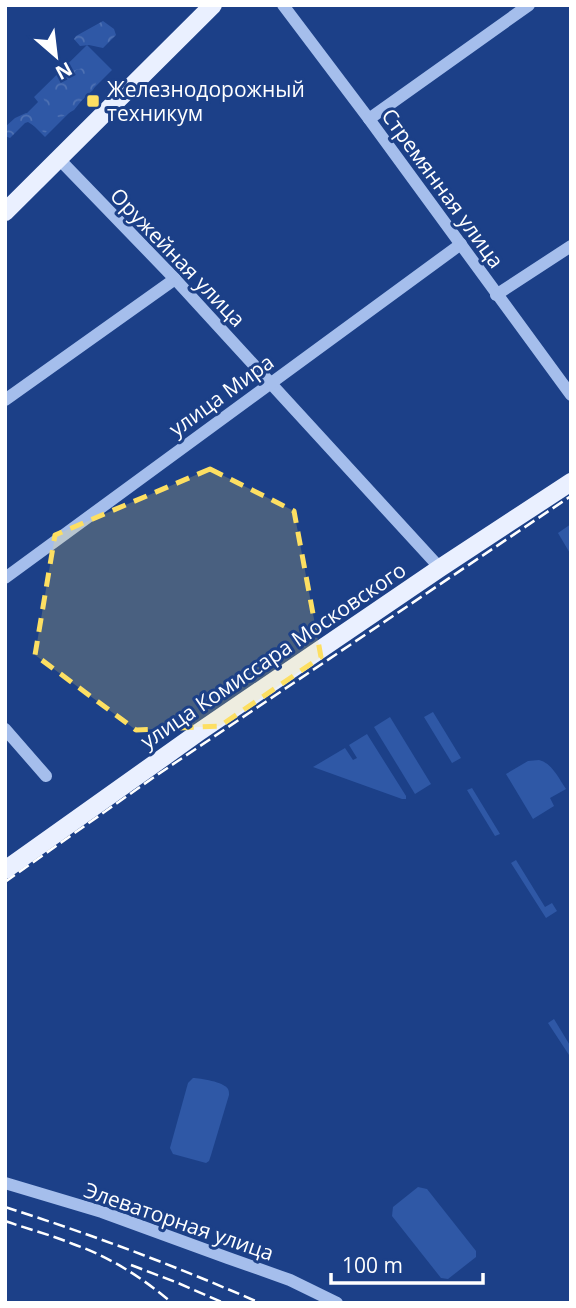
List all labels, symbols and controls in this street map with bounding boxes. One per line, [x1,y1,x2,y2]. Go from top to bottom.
north arrow [21,21,91,91]
text: N [51,56,77,86]
place label: Железнодорожный техникум [107,75,305,127]
marker: Железнодорожный техникум [85,93,101,109]
street label: Стремянная улица [376,103,510,273]
street label: Оружейная улица [104,181,252,333]
street label: улица Мира [163,348,279,442]
street label: улица Комиссара Московского [135,555,411,755]
street label: Элеваторная улица [80,1175,278,1267]
scale bar [331,1242,483,1286]
text: 100 m [342,1251,403,1279]

